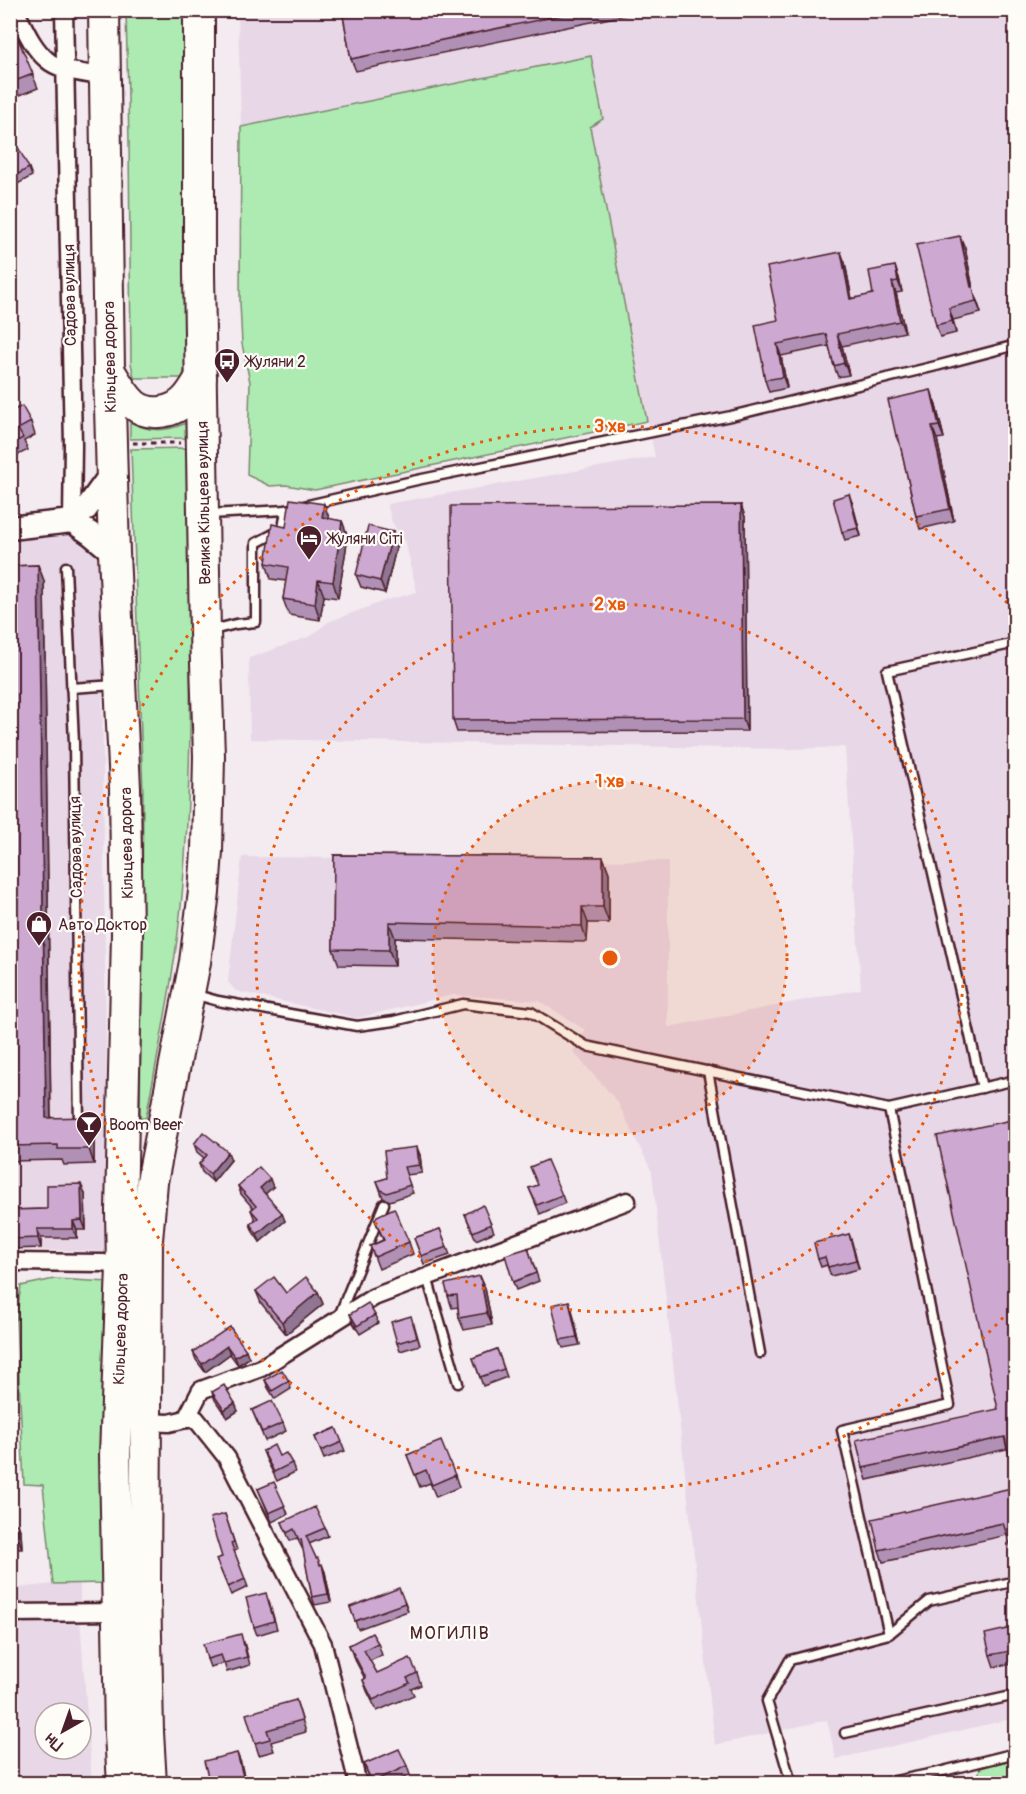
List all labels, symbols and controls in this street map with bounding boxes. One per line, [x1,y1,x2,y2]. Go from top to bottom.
street label: Садова вулиця [59,244,81,346]
street label: Кільцева дорога [99,301,121,413]
bus stop icon: Жуляни 2 [212,346,242,384]
place label: Жуляни 2 [243,352,306,372]
text: 3 хв [594,415,626,438]
street label: Велика Кільцева вулиця [193,421,215,585]
hotel icon: Жуляни Сіті [294,523,324,561]
place label: Жуляни Сіті [325,529,403,549]
text: 2 хв [594,593,626,616]
text: 1 хв [596,770,625,793]
street label: Кільцева дорога [116,787,138,899]
street label: Садова вулиця [65,796,87,898]
shop icon: Авто Доктор [24,909,54,947]
place label: Авто Доктор [58,915,147,935]
centre of rings [600,948,620,968]
bar icon: Boom Beer [74,1109,104,1147]
place label: Boom Beer [109,1115,183,1135]
street label: Кільцева дорога [109,1273,133,1385]
district label: МОГИЛІВ [410,1622,490,1645]
north arrow [33,1701,93,1761]
text: Пн [41,1728,67,1755]

